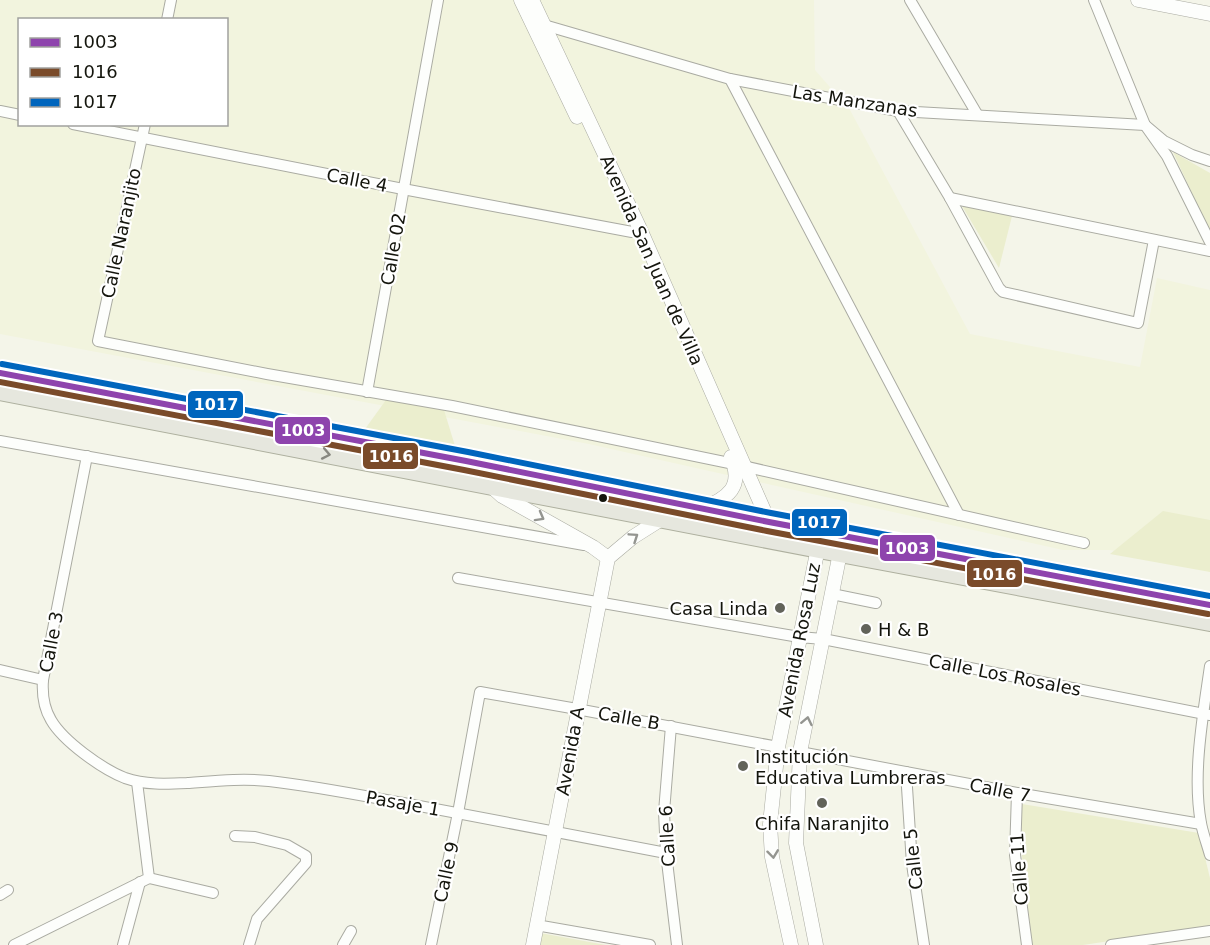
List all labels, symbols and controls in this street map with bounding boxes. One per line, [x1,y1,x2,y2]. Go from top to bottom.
legend [18,18,228,126]
text: 1003 [72,31,118,52]
text: 1016 [72,61,118,82]
street label: Las Manzanas [791,81,919,121]
text: 1017 [72,91,118,112]
street label: Avenida San Juan de Villa [596,151,708,369]
street label: Calle 4 [325,164,389,196]
street label: Calle Naranjito [97,166,145,300]
street label: Calle 02 [376,211,410,287]
line badge: 1017 [187,390,244,419]
text: 1017 [194,395,238,414]
line badge: 1003 [274,416,331,445]
text: 1003 [281,421,325,440]
line badge: 1016 [362,442,419,470]
one-way arrow [320,447,330,460]
text: 1016 [369,447,413,466]
unlabelled marker [597,492,609,504]
line badge: 1017 [791,508,848,537]
one-way arrow [534,510,544,521]
text: 1017 [797,513,841,532]
one-way arrow [628,533,639,544]
line badge: 1003 [879,534,936,562]
text: 1003 [885,539,929,558]
line badge: 1016 [966,559,1023,588]
street label: Avenida Rosa Luz [774,561,824,719]
text: 1016 [972,565,1016,584]
place label: Casa Linda [669,598,768,619]
marker: Casa Linda [773,601,787,615]
street label: Calle 3 [35,610,67,674]
place label: H & B [878,619,929,640]
marker: H & B [859,622,873,636]
street label: Calle Los Rosales [927,650,1083,700]
street label: Calle B [596,702,662,734]
street label: Avenida A [552,704,588,797]
one-way arrow [800,716,813,726]
place label: Institución Educativa Lumbreras [755,746,946,788]
marker: Institución Educativa Lumbreras [736,759,750,773]
street label: Calle 7 [968,774,1032,806]
street label: Pasaje 1 [364,786,442,820]
marker: Chifa Naranjito [815,796,829,810]
street label: Calle 6 [655,805,679,867]
place label: Chifa Naranjito [755,813,889,834]
street label: Calle 5 [899,827,927,891]
street label: Calle 11 [1006,832,1032,906]
street label: Calle 9 [429,840,463,904]
one-way arrow [766,850,778,859]

